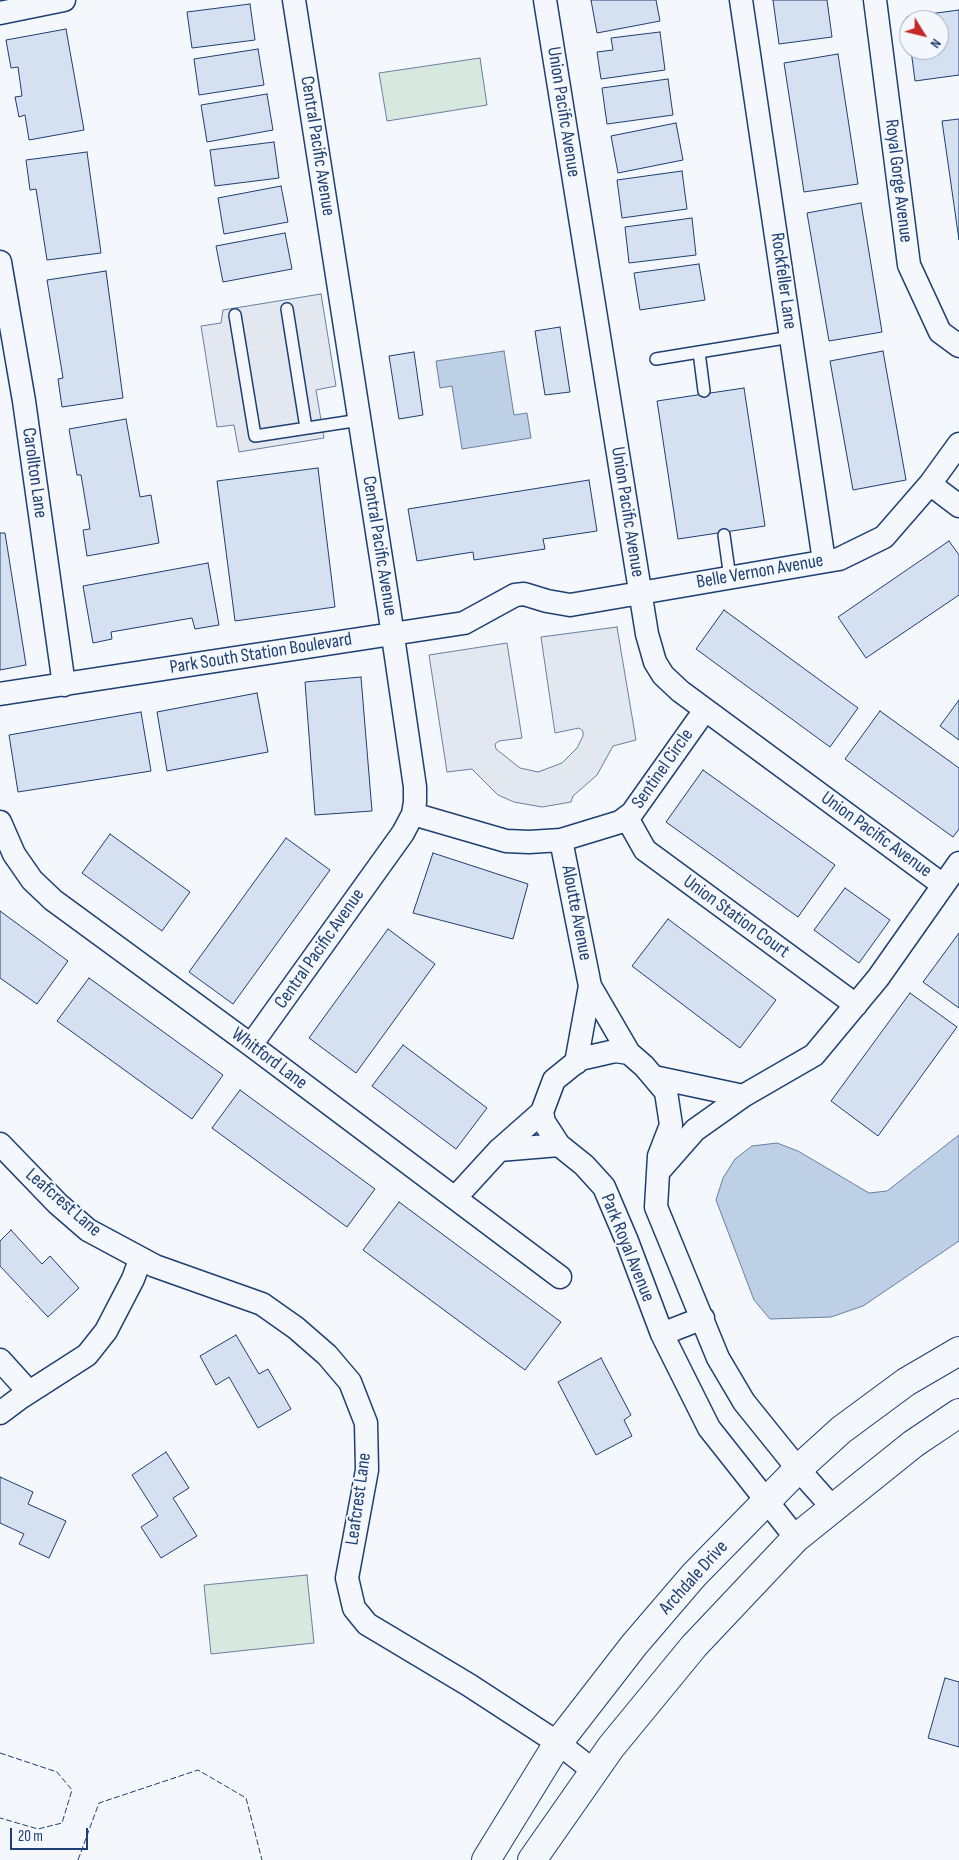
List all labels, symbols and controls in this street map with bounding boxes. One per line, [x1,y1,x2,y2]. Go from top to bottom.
north arrow [899,10,949,60]
text: N [927,35,945,52]
street label: Union Pacific Avenue [541,45,585,179]
street label: Central Pacific Avenue [295,74,339,218]
street label: Royal Gorge Avenue [879,118,917,244]
street label: Rockfeller Lane [765,231,801,331]
street label: Carollton Lane [16,426,52,520]
street label: Union Pacific Avenue [605,445,649,579]
street label: Central Pacific Avenue [357,474,401,618]
street label: Belle Vernon Avenue [695,550,825,594]
street label: Park South Station Boulevard [168,628,354,680]
street label: Sentinel Circle [627,725,699,813]
street label: Union Pacific Avenue [816,787,936,883]
street label: Aloutte Avenue [556,864,596,962]
street label: Union Station Court [678,871,794,963]
street label: Central Pacific Avenue [270,885,370,1013]
street label: Whitford Lane [227,1023,311,1095]
street label: Leafcrest Lane [20,1164,106,1242]
street label: Park Royal Avenue [595,1191,659,1305]
street label: Leafcrest Lane [341,1451,377,1547]
street label: Archdale Drive [655,1536,733,1620]
scale bar [12,1818,90,1850]
text: 20 m [18,1827,43,1846]

